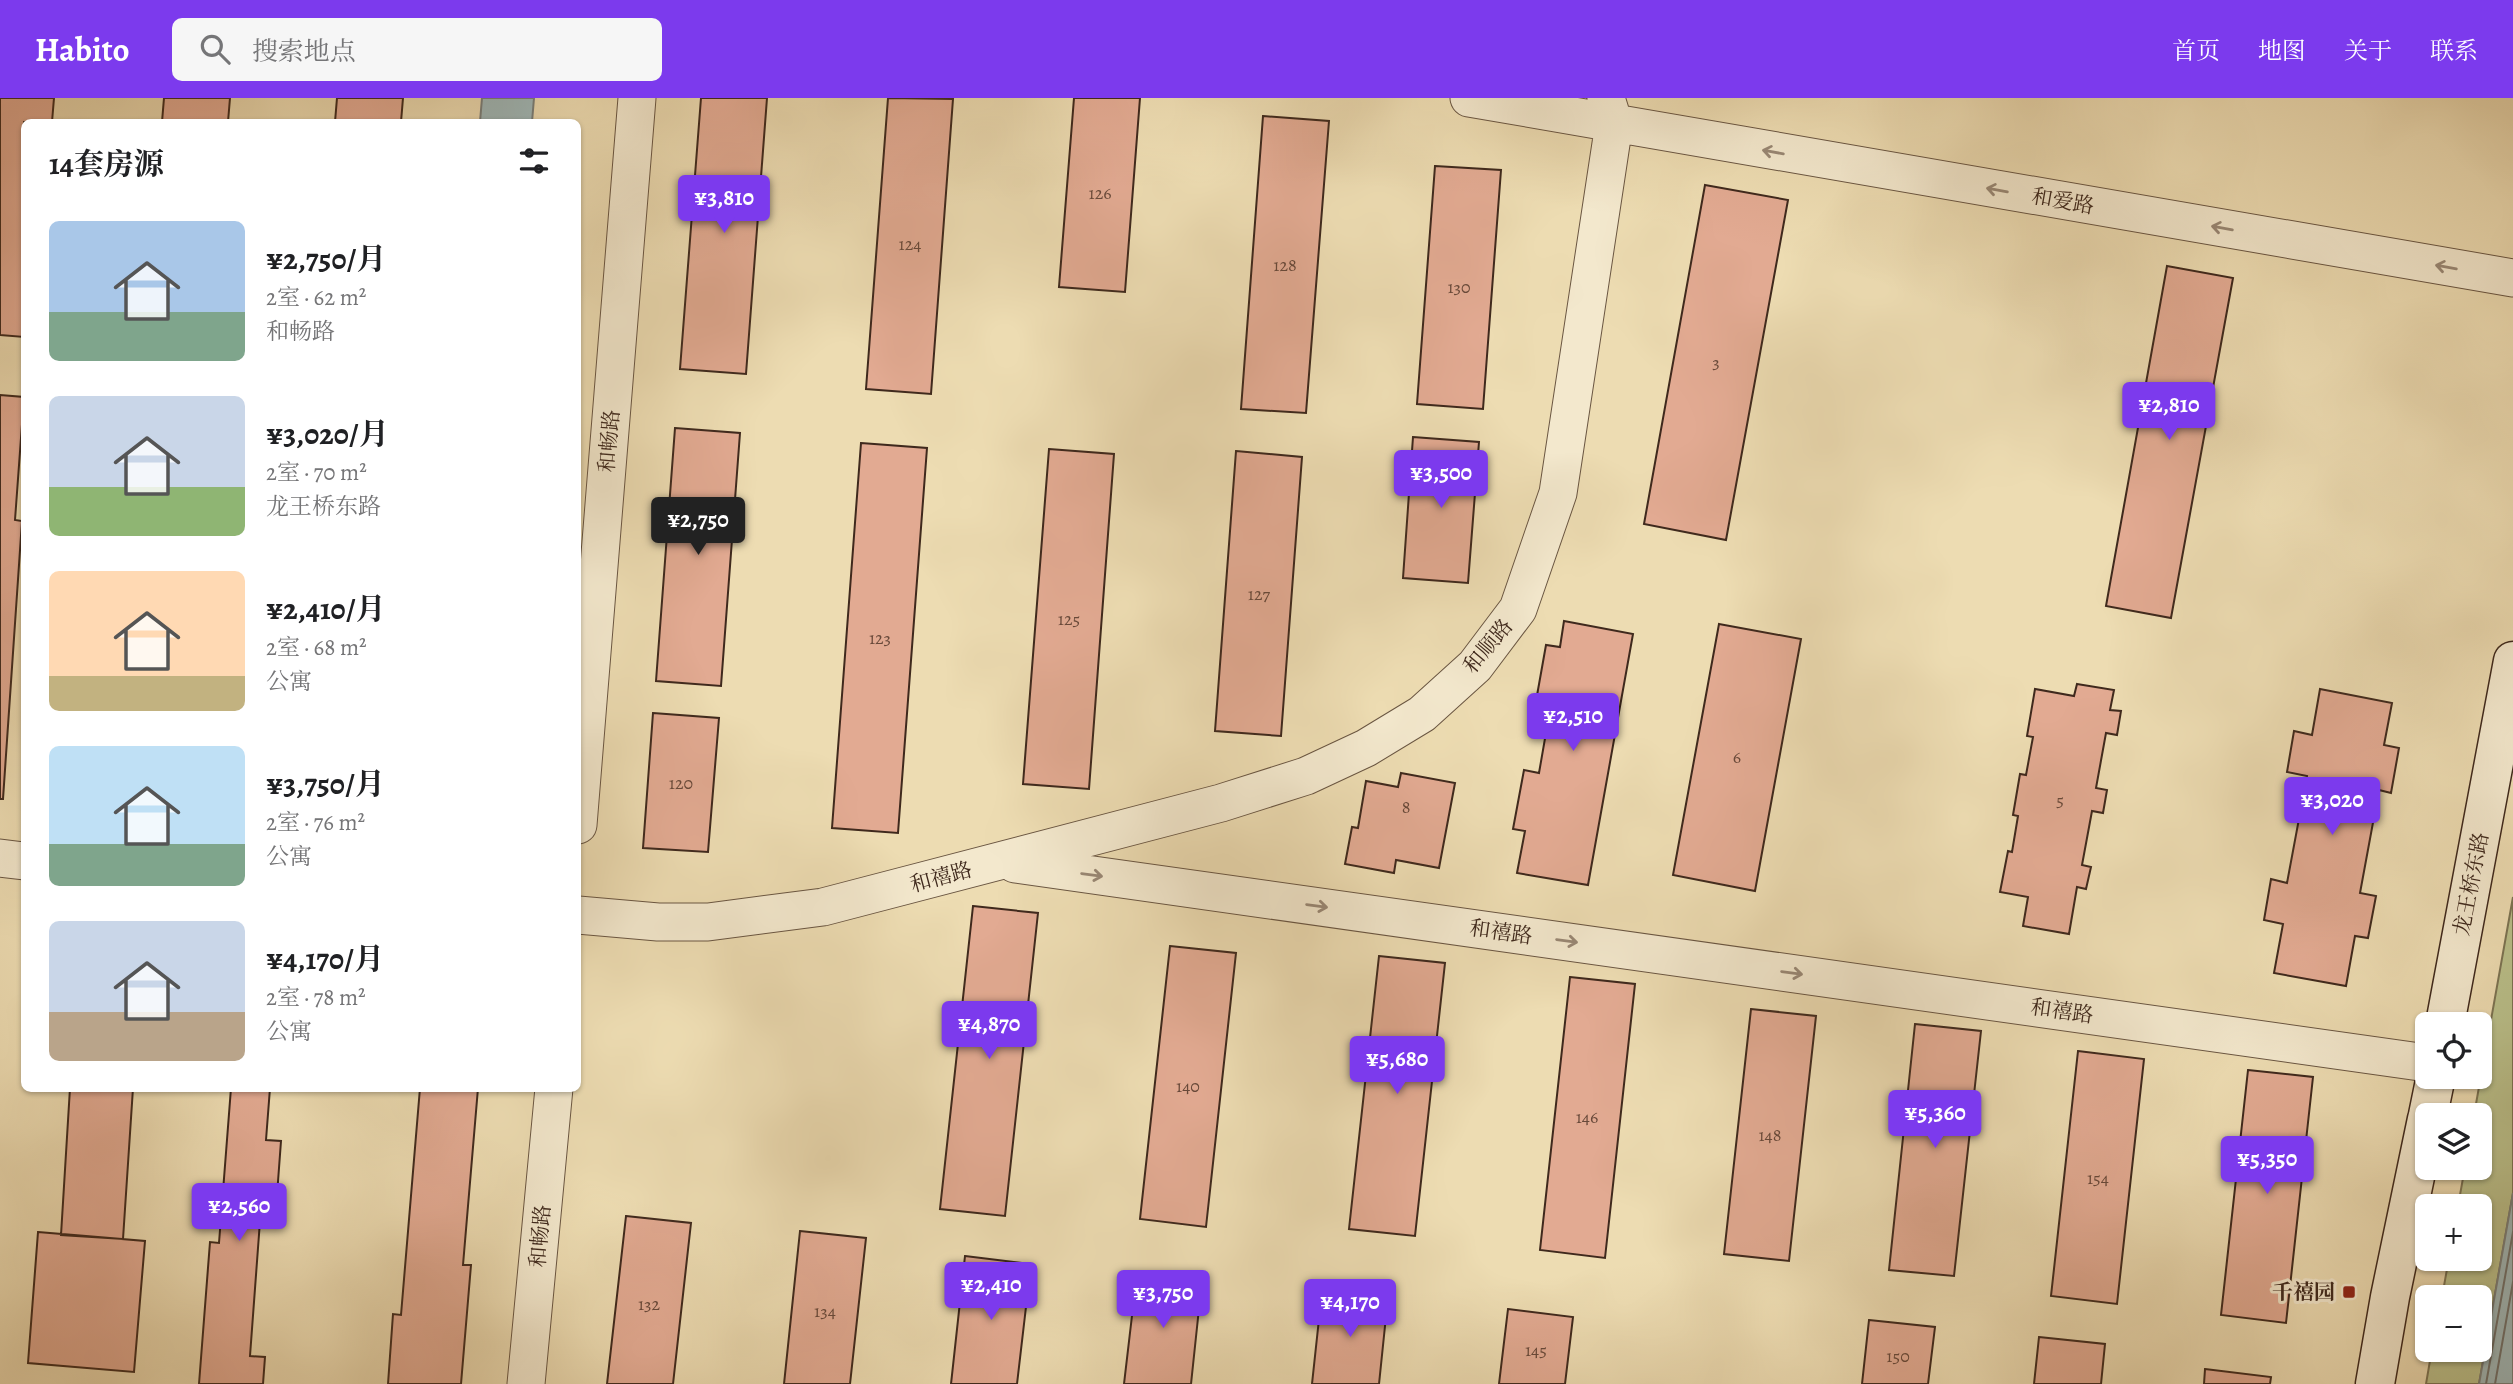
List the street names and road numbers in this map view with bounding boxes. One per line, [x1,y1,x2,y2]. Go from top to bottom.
street label: 和爱路 [2030,182,2096,220]
street label: 和畅路 [592,408,626,474]
street label: 和顺路 [1457,613,1519,679]
street label: 龙王桥东路 [2447,830,2495,938]
street label: 和禧路 [907,855,975,899]
street label: 和禧路 [1468,914,1534,950]
street label: 和禧路 [2029,993,2095,1029]
street label: 和畅路 [523,1203,557,1269]

